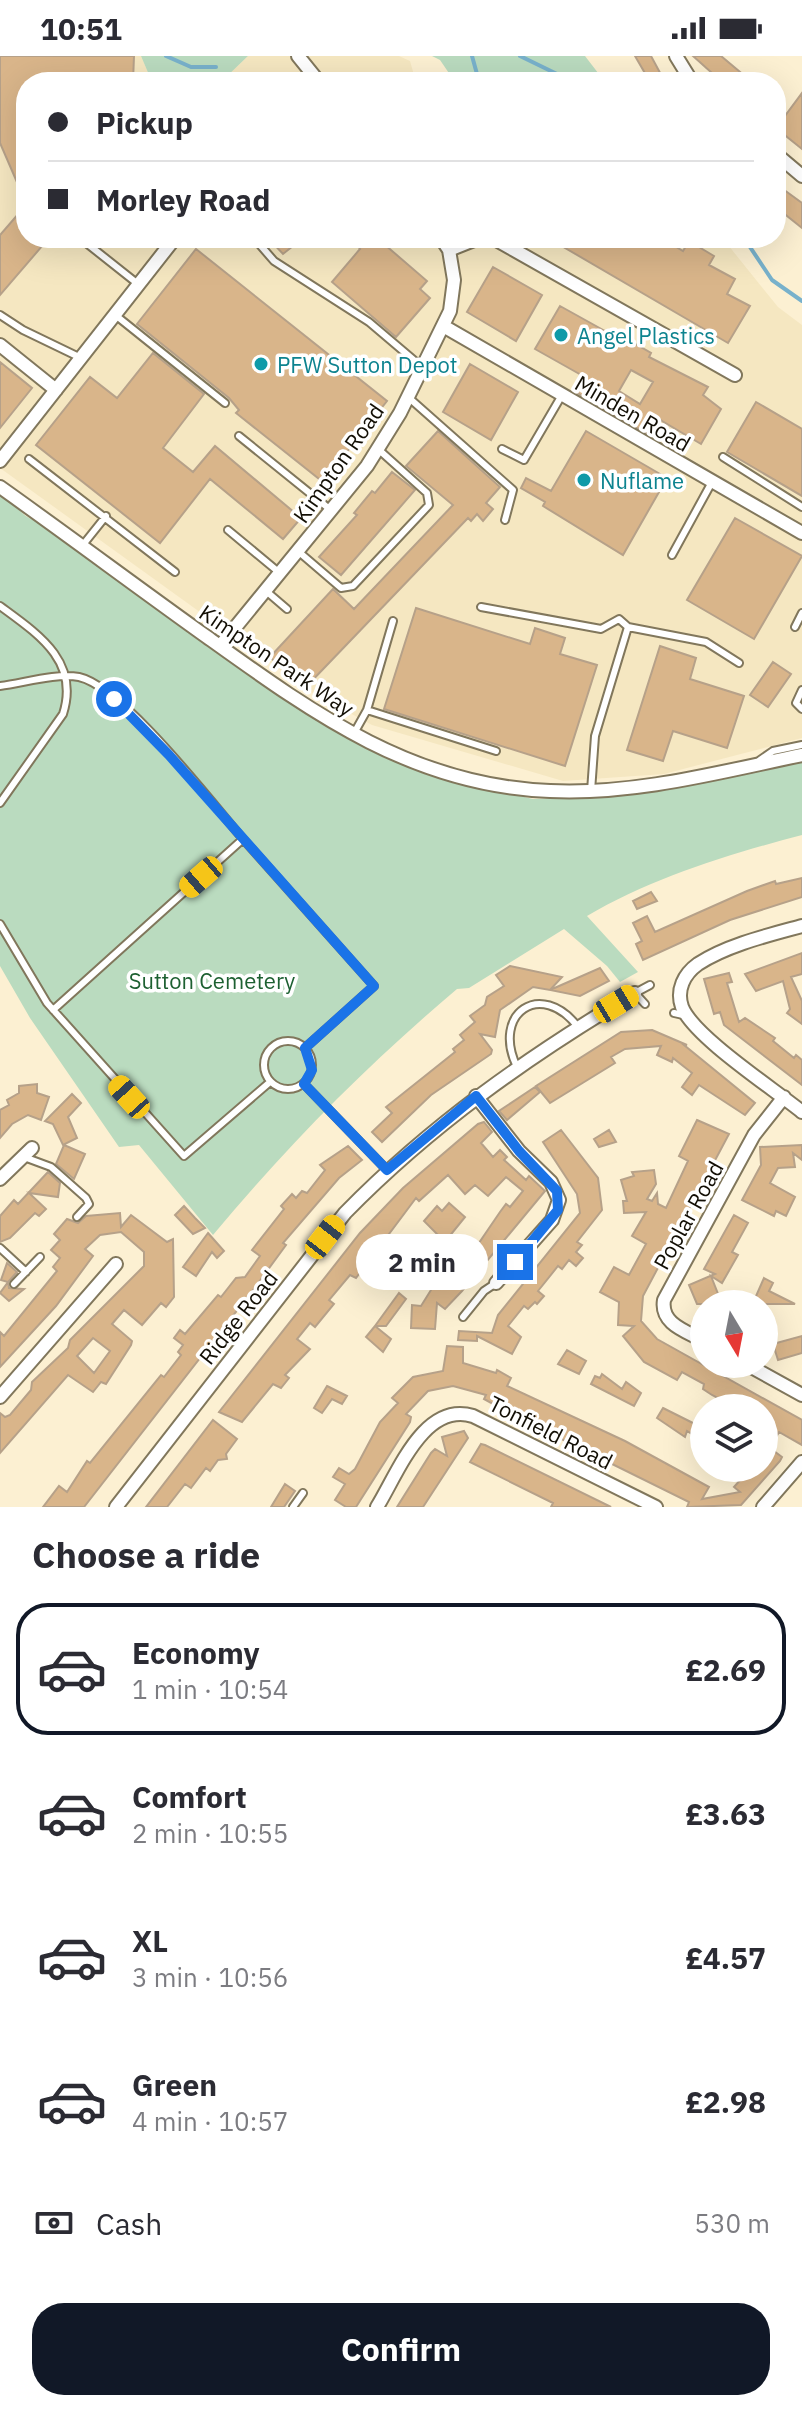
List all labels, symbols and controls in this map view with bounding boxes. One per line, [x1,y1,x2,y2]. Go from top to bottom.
text: 10:51 [40,9,122,48]
text: Pickup [96,103,193,142]
text: Morley Road [96,180,270,219]
place label: Angel Plastics [577,321,715,350]
marker: Angel Plastics [552,326,570,344]
place label: PFW Sutton Depot [277,350,458,379]
marker: PFW Sutton Depot [252,355,270,373]
street label: Minden Road [570,368,696,458]
street label: Kimpton Road [286,398,390,528]
place label: Nuflame [600,466,684,495]
marker: Nuflame [575,471,593,489]
street label: Kimpton Park Way [194,597,360,723]
route start [96,681,132,717]
car [175,852,227,902]
park label: Sutton Cemetery [129,966,295,995]
car [589,981,643,1027]
car [104,1071,154,1123]
street label: Poplar Road [646,1156,730,1274]
car [301,1211,349,1263]
callout: 2 min [355,1234,487,1290]
route end [497,1244,533,1280]
text: 2 min [388,1245,456,1279]
street label: Ridge Road [192,1264,284,1370]
north arrow [690,1290,778,1378]
map controls [690,1290,778,1482]
street label: Tonfield Road [484,1388,618,1476]
button: layers [690,1394,778,1482]
text: Choose a ride [32,1531,260,1578]
icon: car [36,1633,108,1705]
text: Economy [132,1633,260,1672]
text: £2.69 [685,1650,766,1689]
text: 1 min · 10:54 [132,1672,288,1706]
icon: car [36,1777,108,1849]
text: Comfort [132,1777,247,1816]
text: £3.63 [685,1794,766,1833]
text: 2 min · 10:55 [132,1816,288,1850]
icon: car [36,1921,108,1993]
text: XL [132,1921,168,1960]
text: £4.57 [685,1938,766,1977]
text: 3 min · 10:56 [132,1960,288,1994]
icon: car [36,2065,108,2137]
text: Green [132,2065,217,2104]
text: £2.98 [685,2082,766,2121]
text: 4 min · 10:57 [132,2104,288,2138]
icon: cash [32,2201,76,2245]
text: Cash [96,2204,162,2243]
text: 530 m [694,2206,770,2240]
button: Confirm [32,2303,770,2395]

